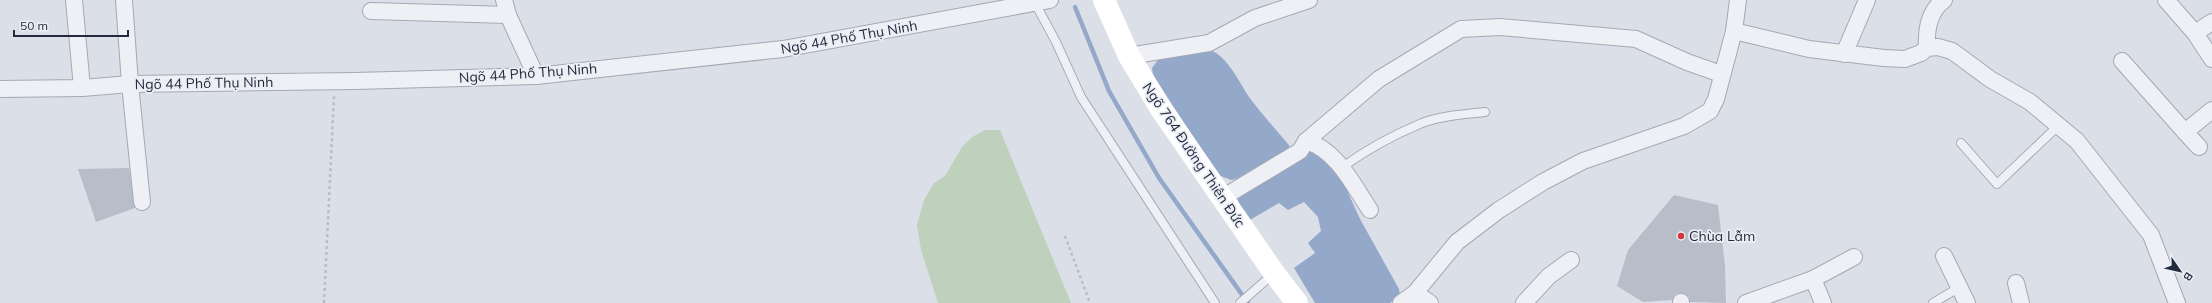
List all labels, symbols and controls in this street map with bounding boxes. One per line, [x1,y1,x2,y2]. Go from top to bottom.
scale bar [14,12,128,38]
street label: Ngõ 44 Phố Thụ Ninh [779,16,919,58]
text: 50 m [20,18,48,33]
street label: Ngõ 44 Phố Thụ Ninh [458,59,598,87]
street label: Ngõ 44 Phố Thụ Ninh [135,73,273,93]
street label: Ngõ 764 Đường Thiên Đức [1139,79,1249,231]
place label: Chùa Lẫm [1689,227,1755,245]
marker: Chùa Lẫm [1676,231,1686,241]
north arrow [2160,251,2200,291]
text: B [2180,270,2196,284]

